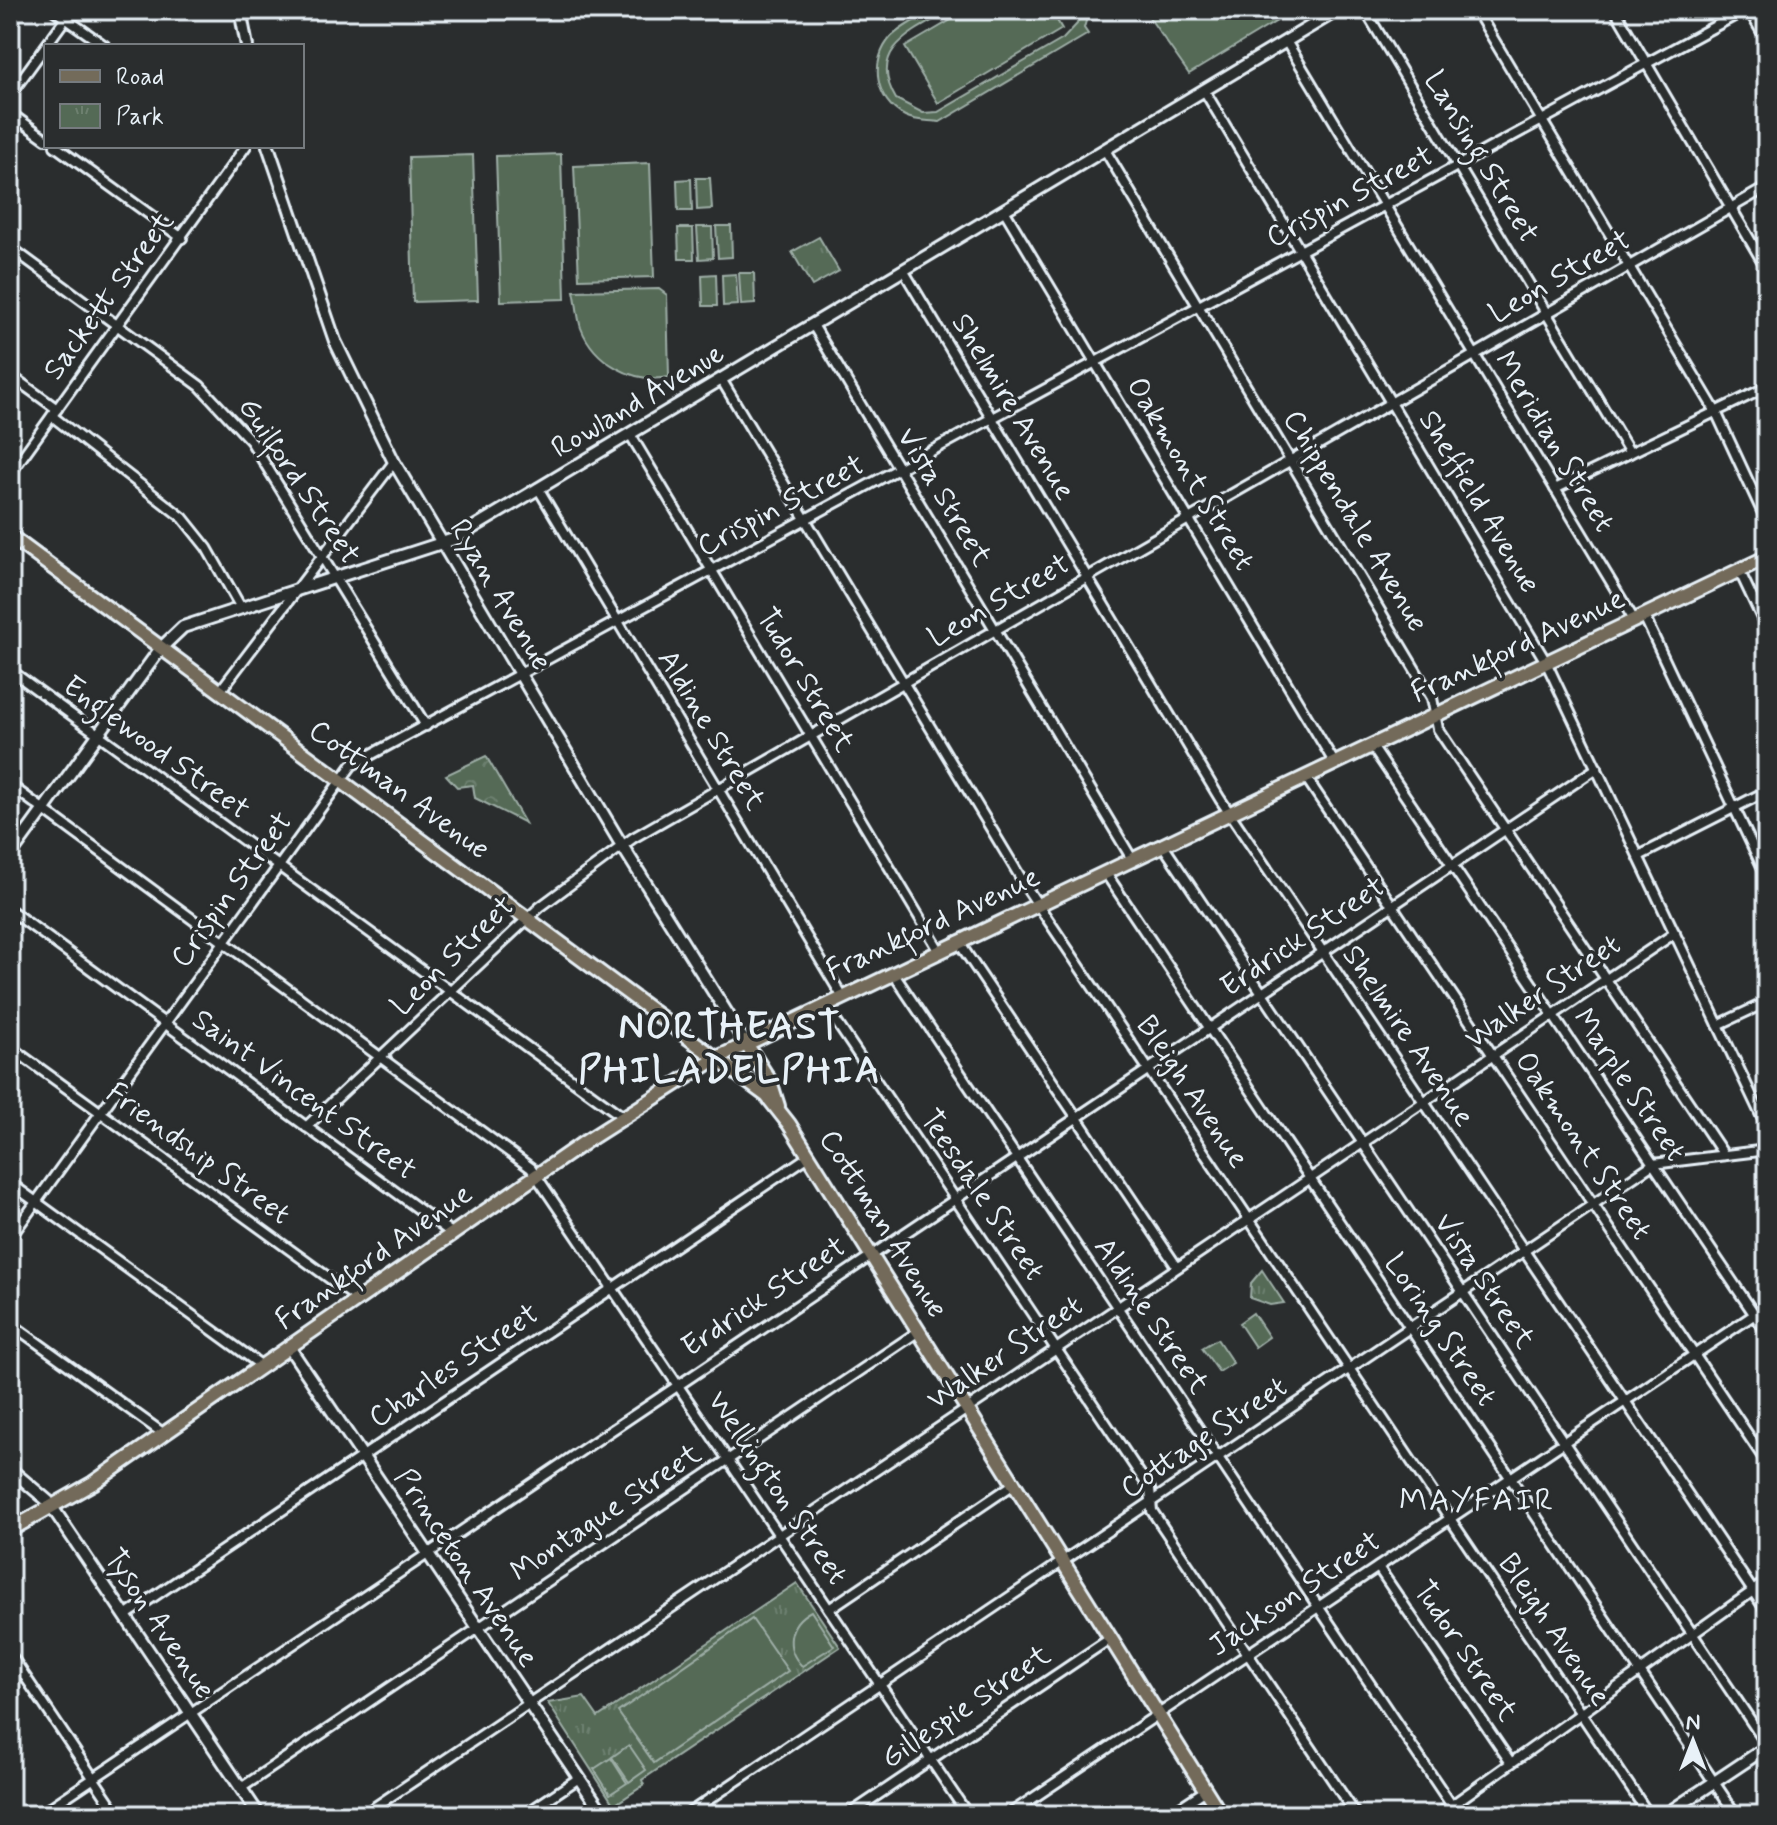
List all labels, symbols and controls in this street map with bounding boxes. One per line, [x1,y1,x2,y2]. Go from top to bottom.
legend [44,44,304,148]
text: Road [116,62,164,93]
street label: Lansing Street [1412,64,1548,252]
text: Park [116,102,164,133]
street label: Crispin Street [1260,137,1440,257]
street label: Sackett Street [35,204,183,388]
street label: Leon Street [1482,221,1638,333]
street label: Shelmire Avenue [942,306,1084,508]
street label: Rowland Avenue [544,334,732,468]
street label: Meridian Street [1485,344,1623,540]
street label: Oakmont Street [1117,370,1263,578]
street label: Guilford Street [227,390,369,573]
street label: Chippendale Avenue [1273,403,1437,639]
street label: Sheffield Avenue [1409,403,1549,601]
street label: Vista Street [887,420,1001,574]
street label: Crispin Street [691,446,871,566]
street label: Ryan Avenue [439,512,561,678]
street label: Leon Street [921,545,1077,657]
street label: Frankford Avenue [1405,579,1632,715]
street label: Tudor Street [747,601,864,760]
street label: Aldine Street [648,642,774,818]
street label: Englewood Street [53,667,257,831]
street label: Cottman Avenue [301,711,497,869]
street label: Crispin Street [162,804,302,976]
street label: Frankford Avenue [820,857,1047,993]
street label: Erdrick Street [1213,868,1393,1006]
street label: Leon Street [383,887,523,1025]
street label: Walker Street [1458,926,1628,1058]
street label: Shelmire Avenue [1333,937,1483,1135]
street label: Saint Vincent Street [184,1000,424,1190]
street label: Marple Street [1564,1001,1694,1169]
district label: NORTHEAST PHILADELPHIA [578,1003,882,1096]
street label: Bleigh Avenue [1127,1008,1257,1176]
street label: Oakmont Street [1505,1044,1661,1248]
street label: Friendship Street [98,1074,298,1234]
street label: Teesdale Street [910,1102,1054,1288]
street label: Cottman Avenue [810,1123,956,1325]
street label: Frankford Avenue [268,1174,481,1341]
street label: Vista Street [1424,1206,1544,1357]
street label: Erdrick Street [674,1228,854,1366]
street label: Aldine Street [1084,1230,1218,1402]
street label: Loring Street [1375,1246,1505,1414]
street label: Walker Street [920,1287,1090,1419]
street label: Charles Street [361,1295,547,1437]
street label: Cottage Street [1113,1368,1295,1508]
street label: Wellington Street [695,1384,856,1594]
street label: Montague Street [503,1435,709,1591]
street label: Princeton Avenue [385,1461,547,1675]
district label: MAYFAIR [1399,1480,1555,1522]
street label: Jackson Street [1201,1522,1389,1666]
street label: Tyson Avenue [94,1541,224,1707]
street label: Bleigh Avenue [1489,1546,1619,1714]
street label: Tudor Street [1404,1573,1527,1729]
street label: Gillespie Street [874,1636,1059,1778]
north arrow [1653,1701,1733,1781]
text: N [1686,1709,1700,1737]

